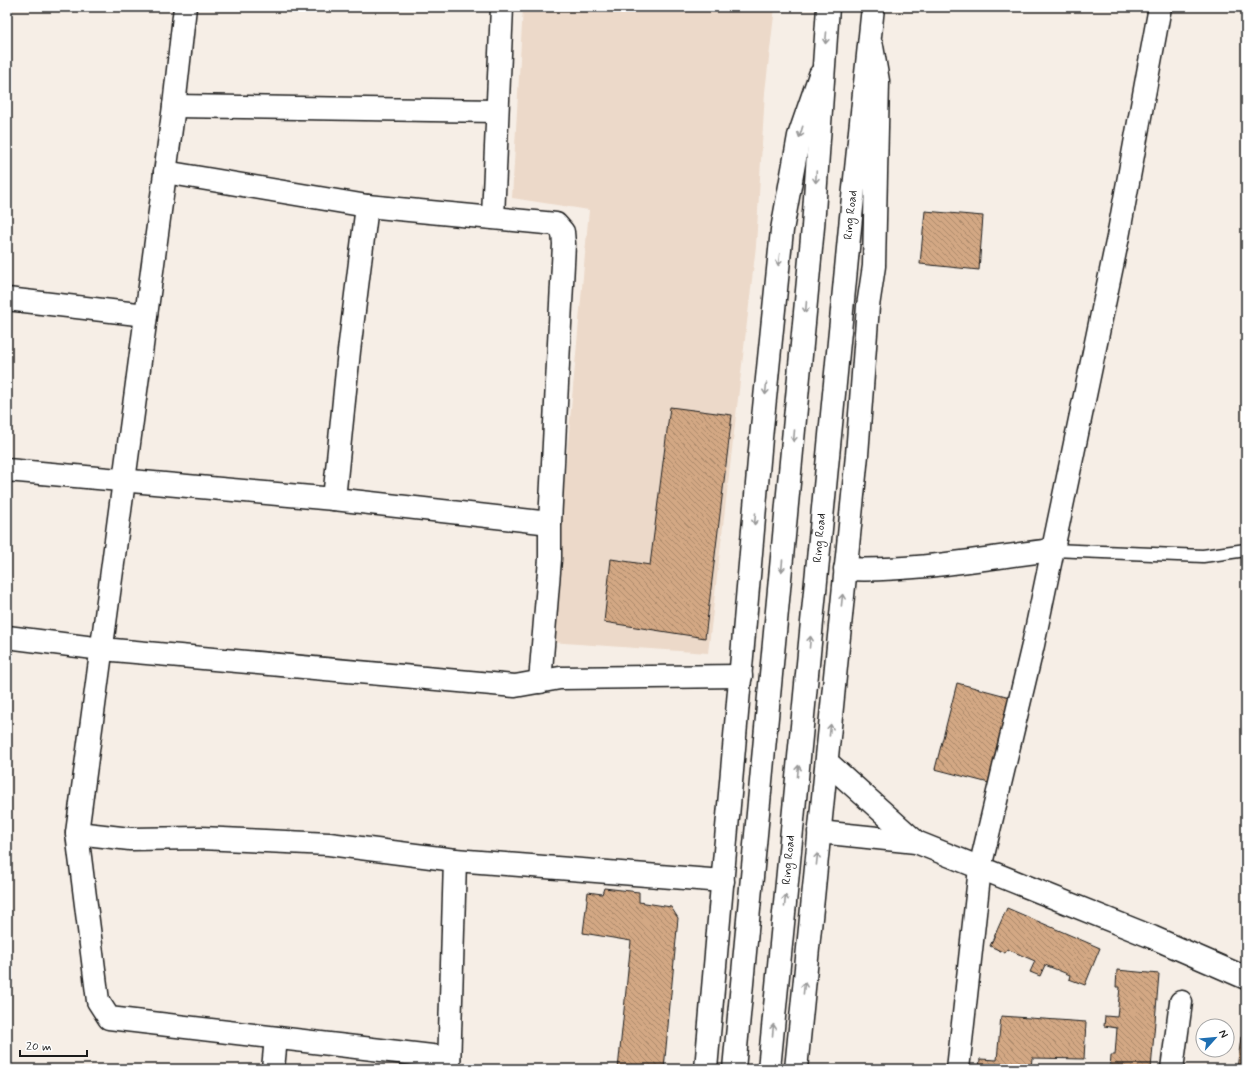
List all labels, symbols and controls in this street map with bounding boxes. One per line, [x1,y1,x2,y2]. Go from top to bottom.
one-way arrow [822,31,829,44]
one-way arrow [797,125,804,138]
one-way arrow [813,170,820,183]
street label: Ring Road [840,190,862,240]
one-way arrow [775,253,783,266]
one-way arrow [802,300,809,313]
one-way arrow [762,382,770,395]
one-way arrow [790,429,797,442]
one-way arrow [751,512,758,525]
street label: Ring Road [810,513,830,563]
one-way arrow [778,559,785,572]
one-way arrow [839,594,846,607]
one-way arrow [806,636,814,649]
one-way arrow [826,724,833,737]
one-way arrow [794,765,801,778]
street label: Ring Road [779,835,799,885]
one-way arrow [813,853,821,866]
one-way arrow [782,895,789,908]
one-way arrow [800,982,808,995]
north arrow [1195,1018,1235,1058]
one-way arrow [769,1024,777,1037]
text: N [1215,1027,1231,1040]
scale bar [20,1032,87,1058]
text: 20 m [26,1039,52,1055]

